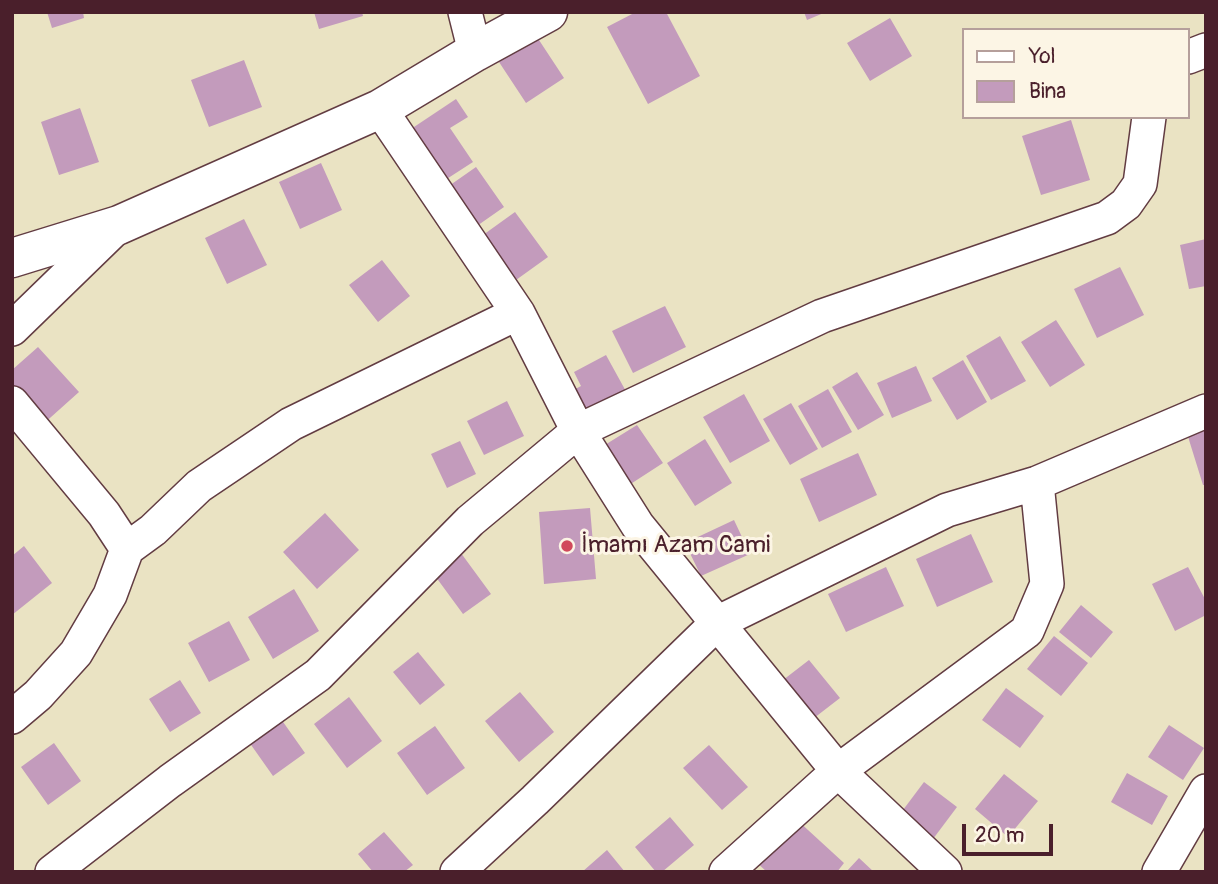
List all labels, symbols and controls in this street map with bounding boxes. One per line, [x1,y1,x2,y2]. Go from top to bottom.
legend [962,28,1190,119]
text: Yol [1029,43,1056,70]
text: Bina [1029,78,1066,105]
place label: İmamı Azam Cami [581,532,770,560]
marker: İmamı Azam Cami [559,538,575,554]
scale bar [966,810,1057,854]
text: 20 m [975,822,1024,849]

